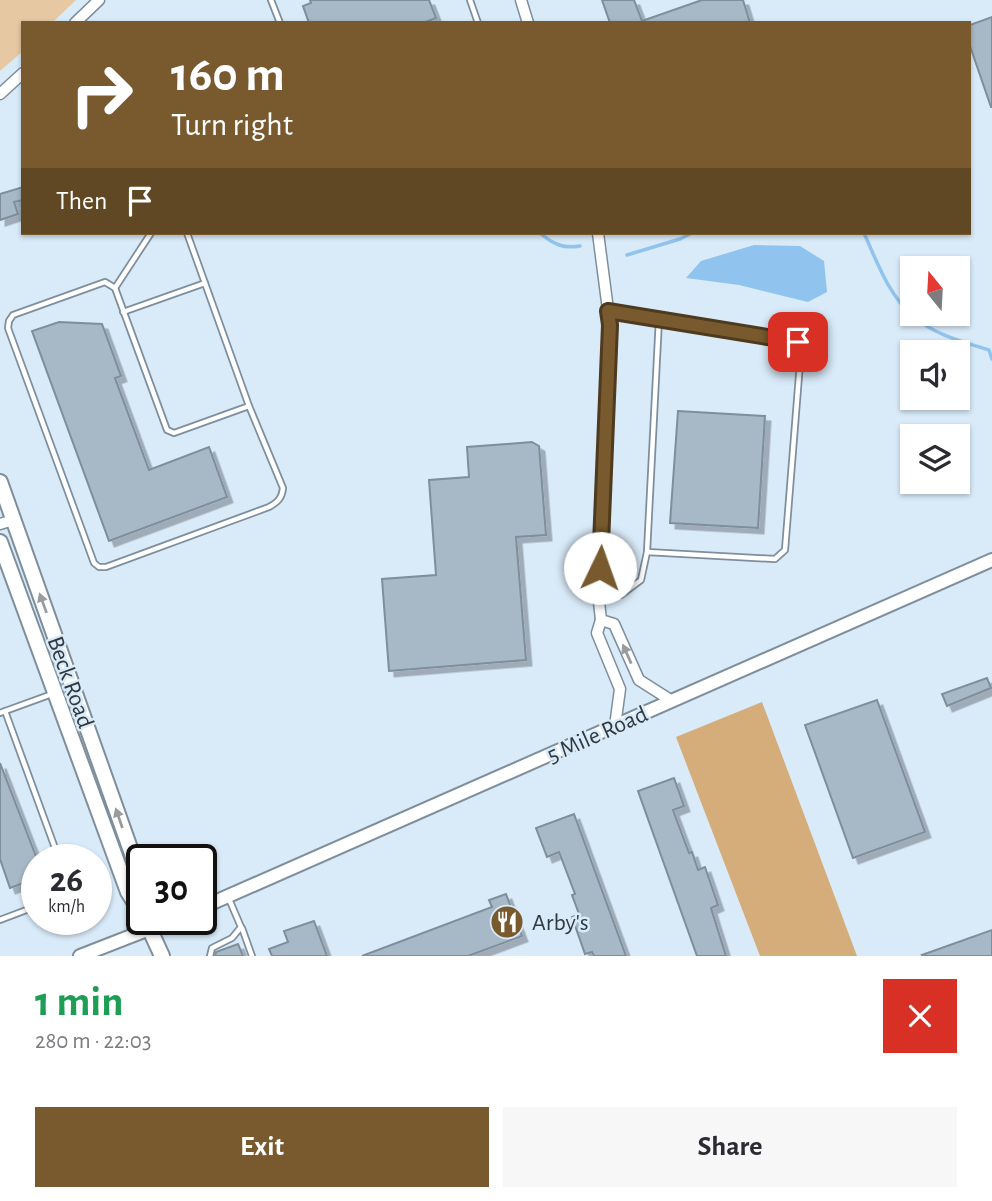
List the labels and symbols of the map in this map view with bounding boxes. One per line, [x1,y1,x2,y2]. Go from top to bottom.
north arrow [900,256,970,326]
pin [768,312,828,372]
position arrow [563,531,637,605]
one-way arrow [37,593,48,614]
street label: Beck Road [42,633,98,731]
one-way arrow [621,643,632,664]
street label: 5 Mile Road [543,702,651,768]
one-way arrow [113,807,124,828]
speed limit sign: 30 [126,844,217,935]
restaurant icon: Arby's [488,903,526,941]
place label: Arby's [532,911,589,935]

